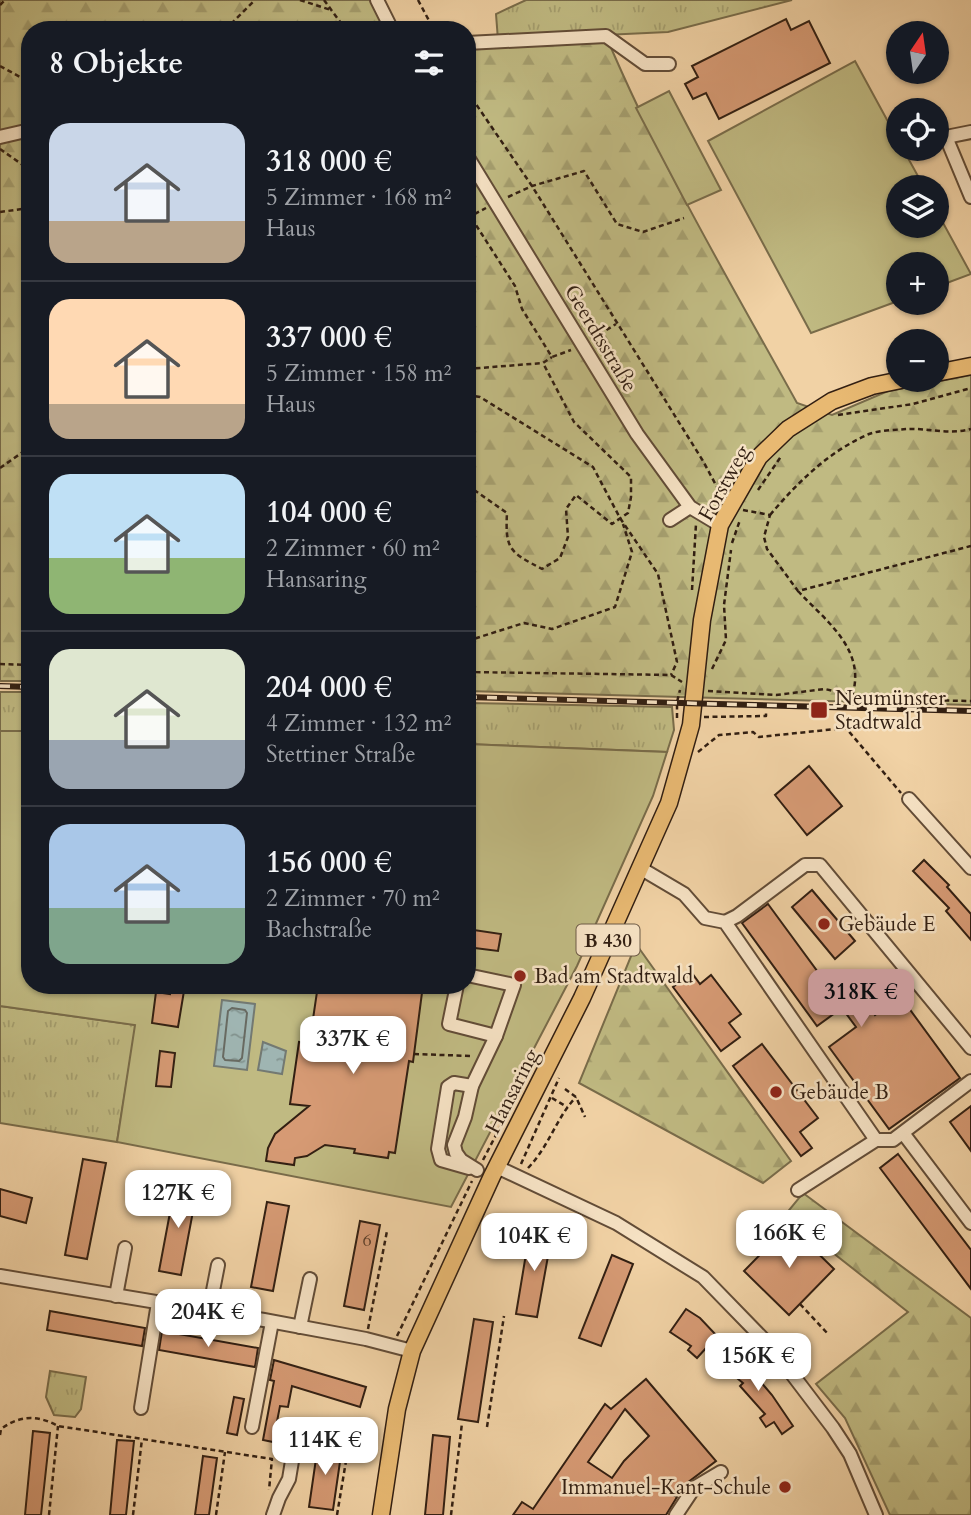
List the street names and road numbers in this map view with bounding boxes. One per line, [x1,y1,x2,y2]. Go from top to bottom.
street label: Geerdtsstraße [557,279,644,397]
street label: Forstweg [692,440,757,526]
road number: B 430 [576,924,640,956]
street label: Hansaring [479,1043,546,1139]

